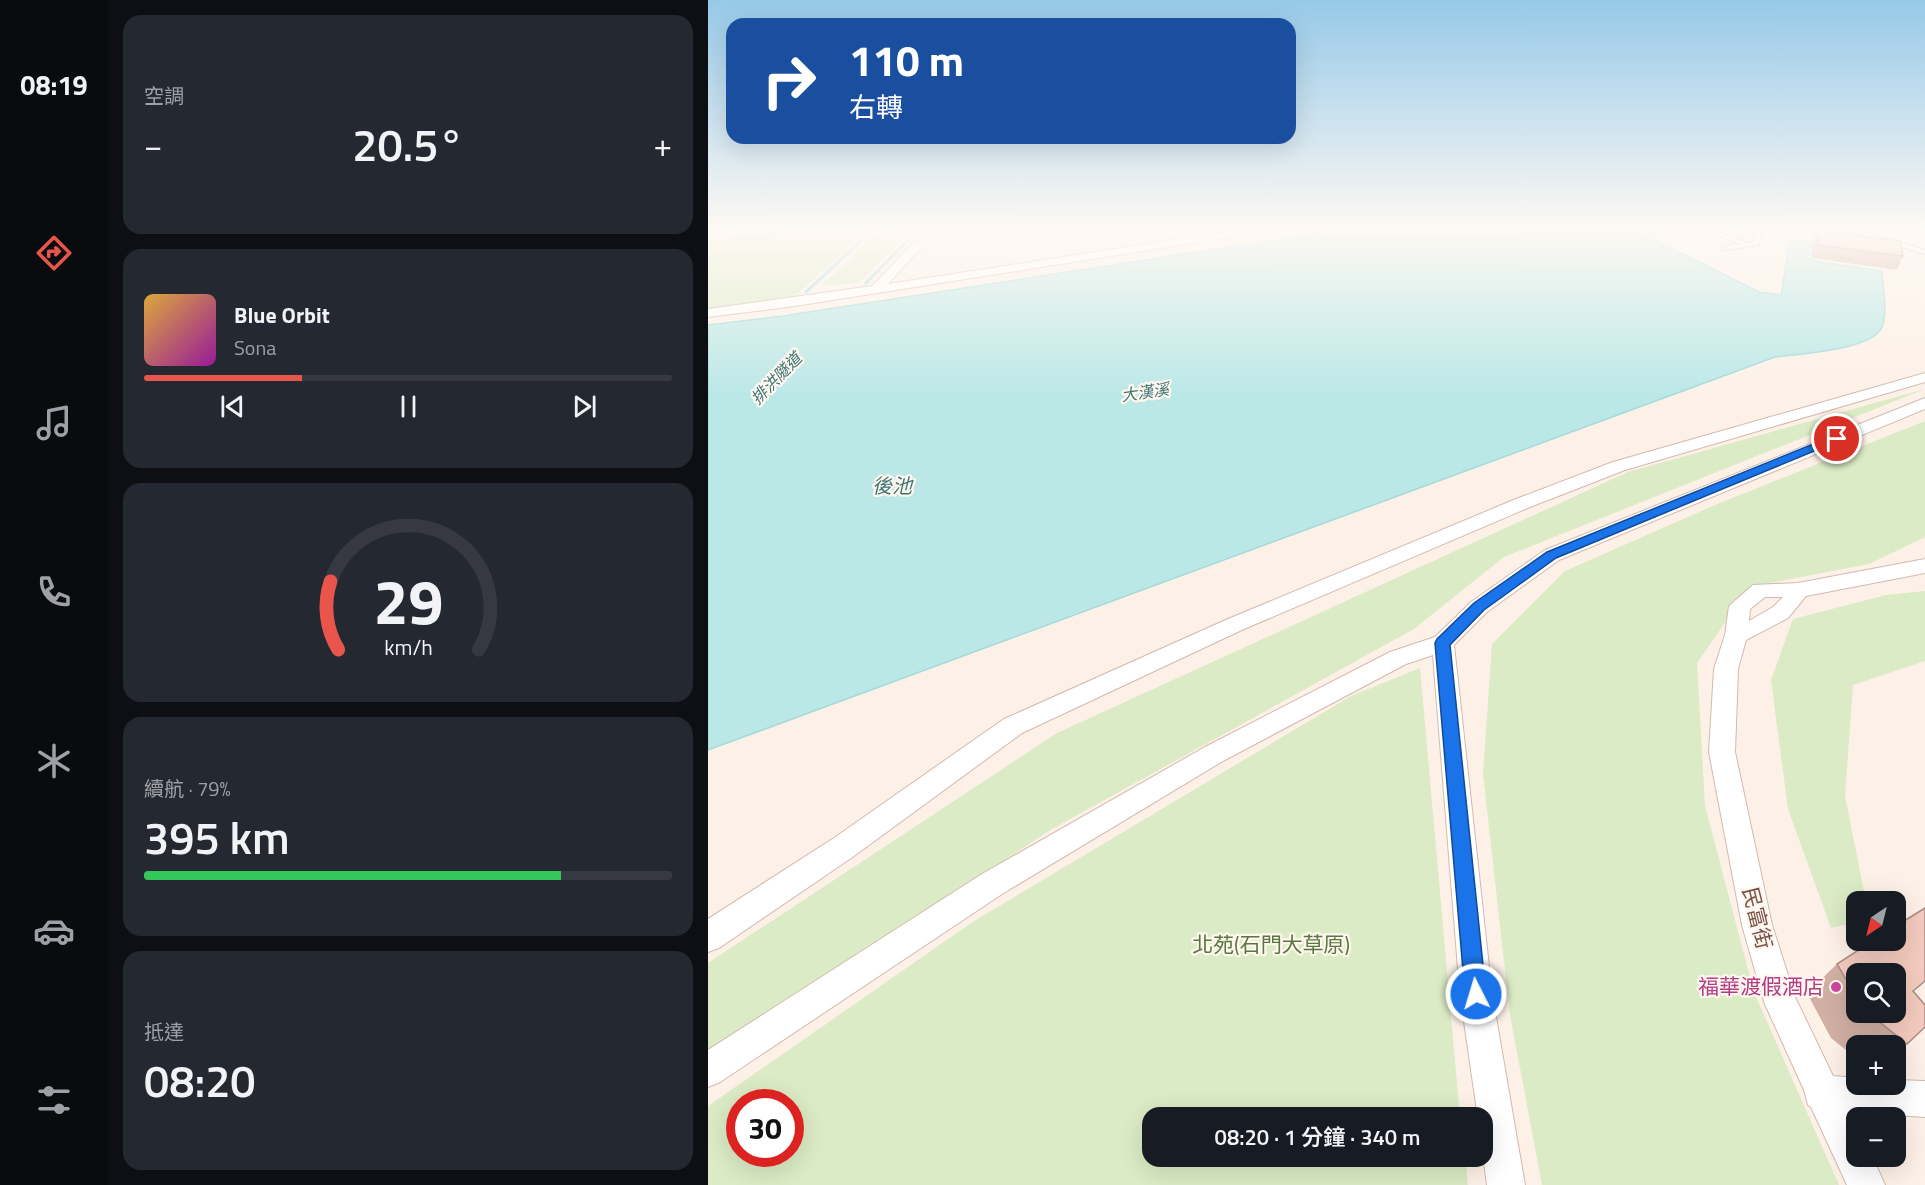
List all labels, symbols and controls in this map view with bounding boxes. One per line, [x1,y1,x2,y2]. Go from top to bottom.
text: 110 m [849,28,964,92]
icon: right [750,42,828,120]
text: 08:19 [20,64,88,105]
text: 空調 [144,80,184,111]
text: 右轉 [849,86,903,127]
text: 20.5° [352,110,464,178]
text: − [144,120,162,170]
text: + [654,120,672,170]
icon: directions [33,232,75,274]
text: Blue Orbit [234,298,330,332]
text: Sona [234,332,276,363]
water label: 排洪隧道 [745,345,808,409]
water label: 大漢溪 [1120,376,1172,407]
icon: previous [216,390,249,423]
icon: pause [392,390,425,423]
icon: next [568,390,601,423]
icon: music [33,402,75,444]
pin [1811,413,1862,464]
icon: arrive [1820,422,1853,455]
water label: 後池 [872,470,914,501]
text: 29 [373,553,443,648]
icon: phone [33,571,75,613]
text: km/h [384,631,432,663]
icon: climate [33,740,75,782]
text: 續航 · 79% [144,773,231,804]
text: 395 km [144,803,290,871]
street label: 民富街 [1735,883,1781,952]
north arrow [1846,891,1906,951]
map controls [1846,891,1906,1167]
icon: car [33,910,75,952]
park label: 北苑(石門大草原) [1192,928,1350,960]
position arrow [1444,962,1508,1026]
button: search [1846,963,1906,1023]
place label: 福華渡假酒店 [1698,970,1824,1002]
marker: 福華渡假酒店 [1829,980,1843,994]
text: 抵達 [144,1016,184,1047]
button: + [1846,1035,1906,1095]
text: 08:20 [144,1046,256,1114]
icon: filters [33,1079,75,1121]
speed limit sign: 30 [726,1089,804,1167]
button: − [1846,1107,1906,1167]
text: 08:20 · 1 分鐘 · 340 m [1215,1120,1420,1154]

